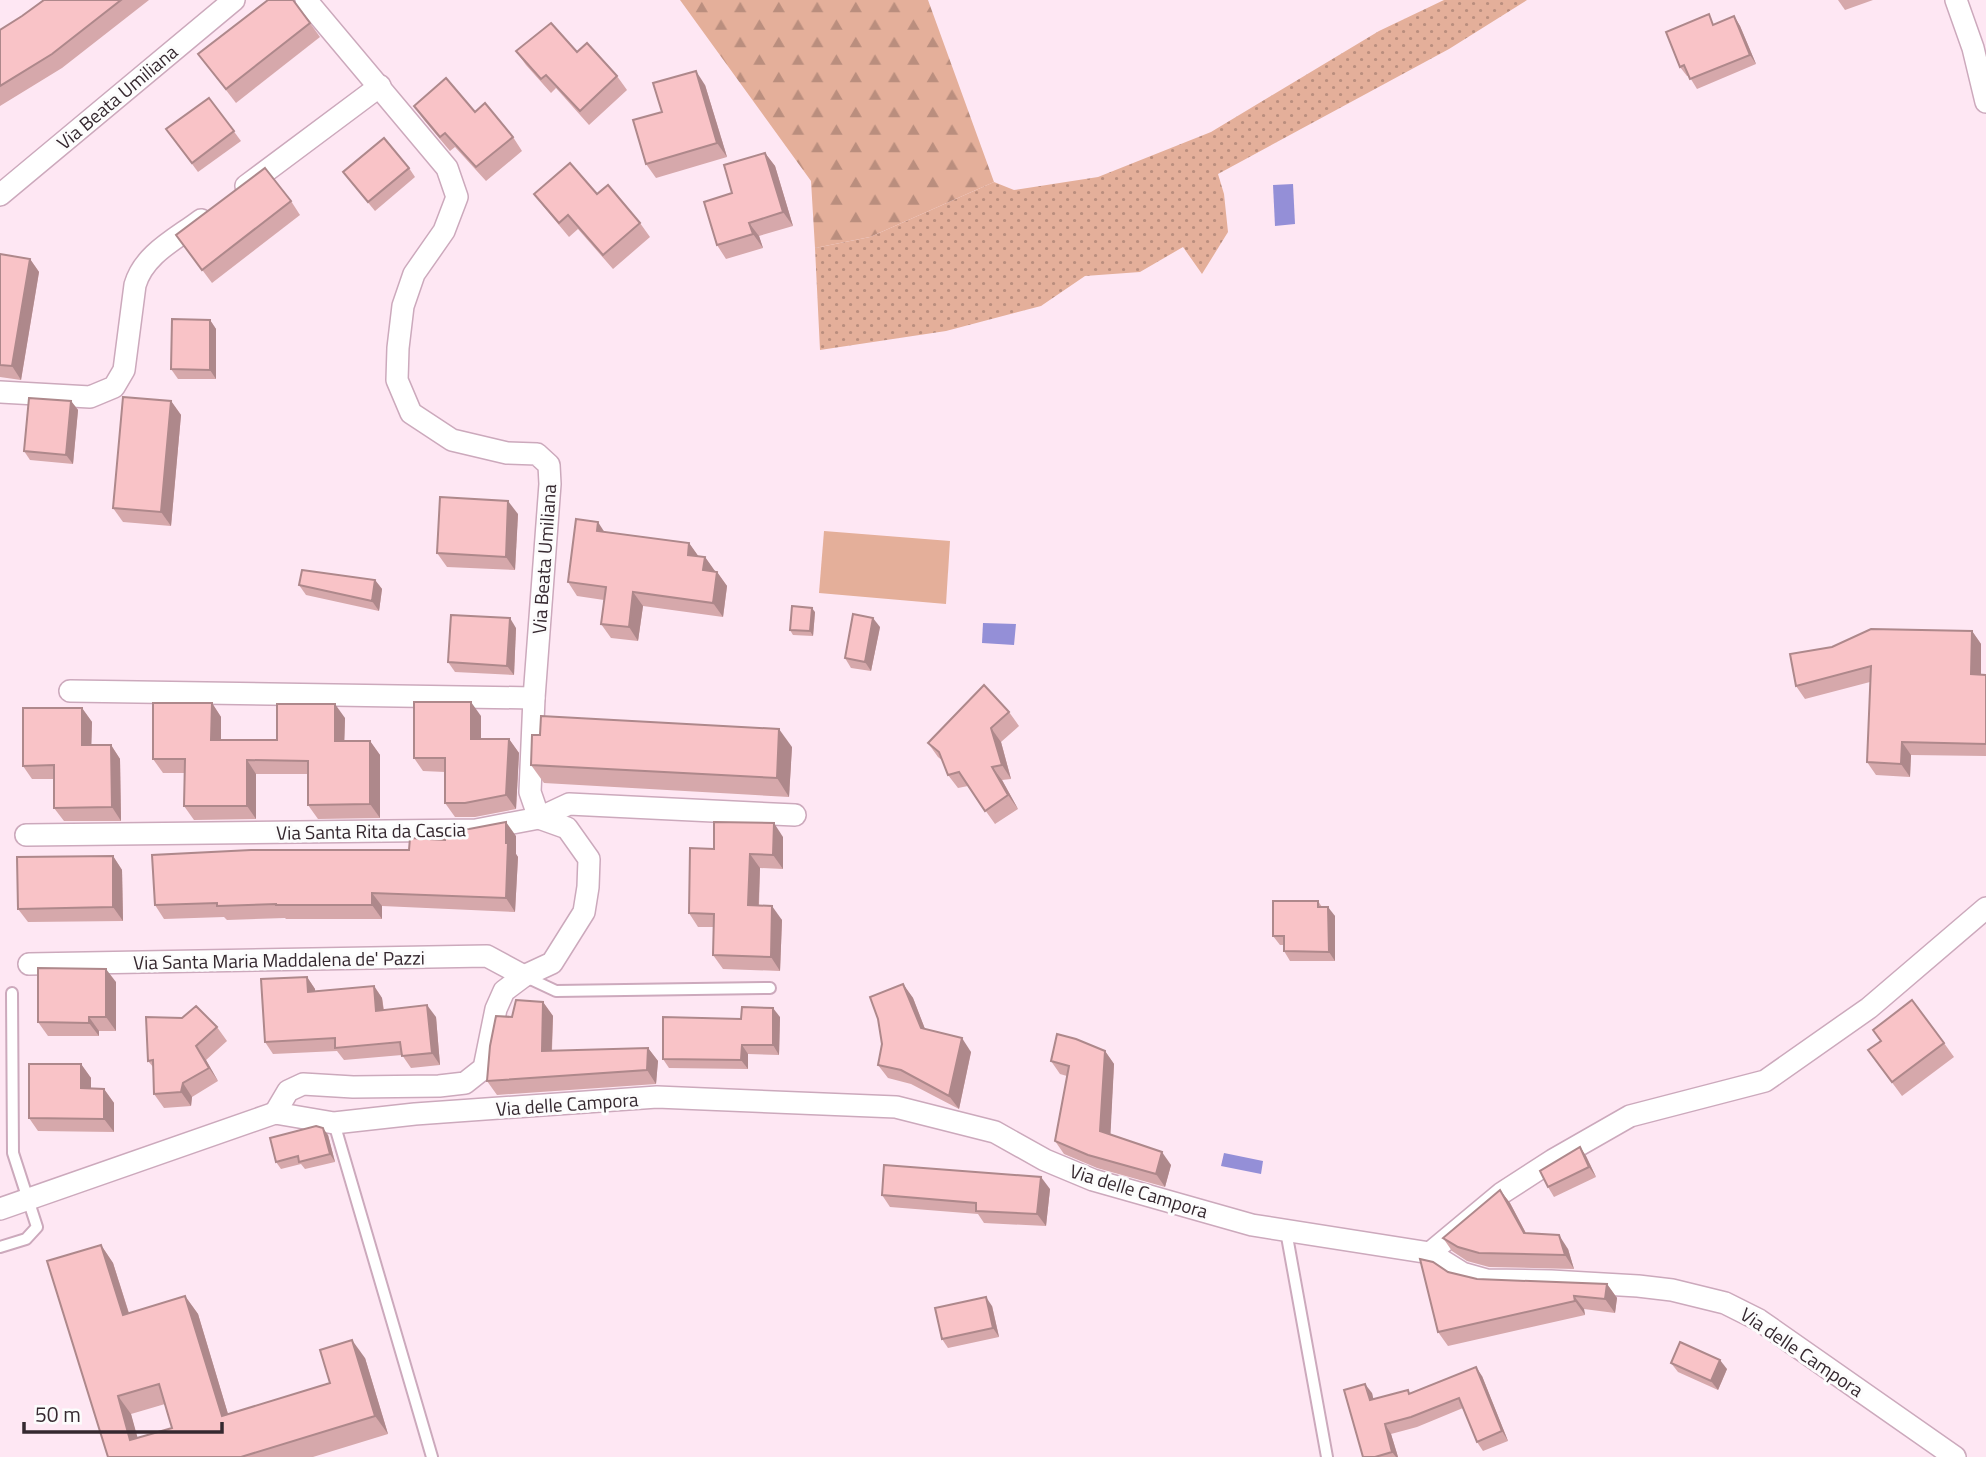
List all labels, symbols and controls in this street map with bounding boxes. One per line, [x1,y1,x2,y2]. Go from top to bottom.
street label: Via Beata Umiliana [50,37,184,156]
street label: Via Beata Umiliana [524,483,563,635]
street label: Via Santa Rita da Cascia [276,814,467,847]
street label: Via Santa Maria Maddalena de' Pazzi [133,942,425,977]
street label: Via delle Campora [495,1084,640,1123]
street label: Via delle Campora [1067,1156,1212,1225]
street label: Via delle Campora [1735,1300,1870,1404]
scale bar [24,1390,222,1434]
text: 50 m [35,1398,81,1430]

